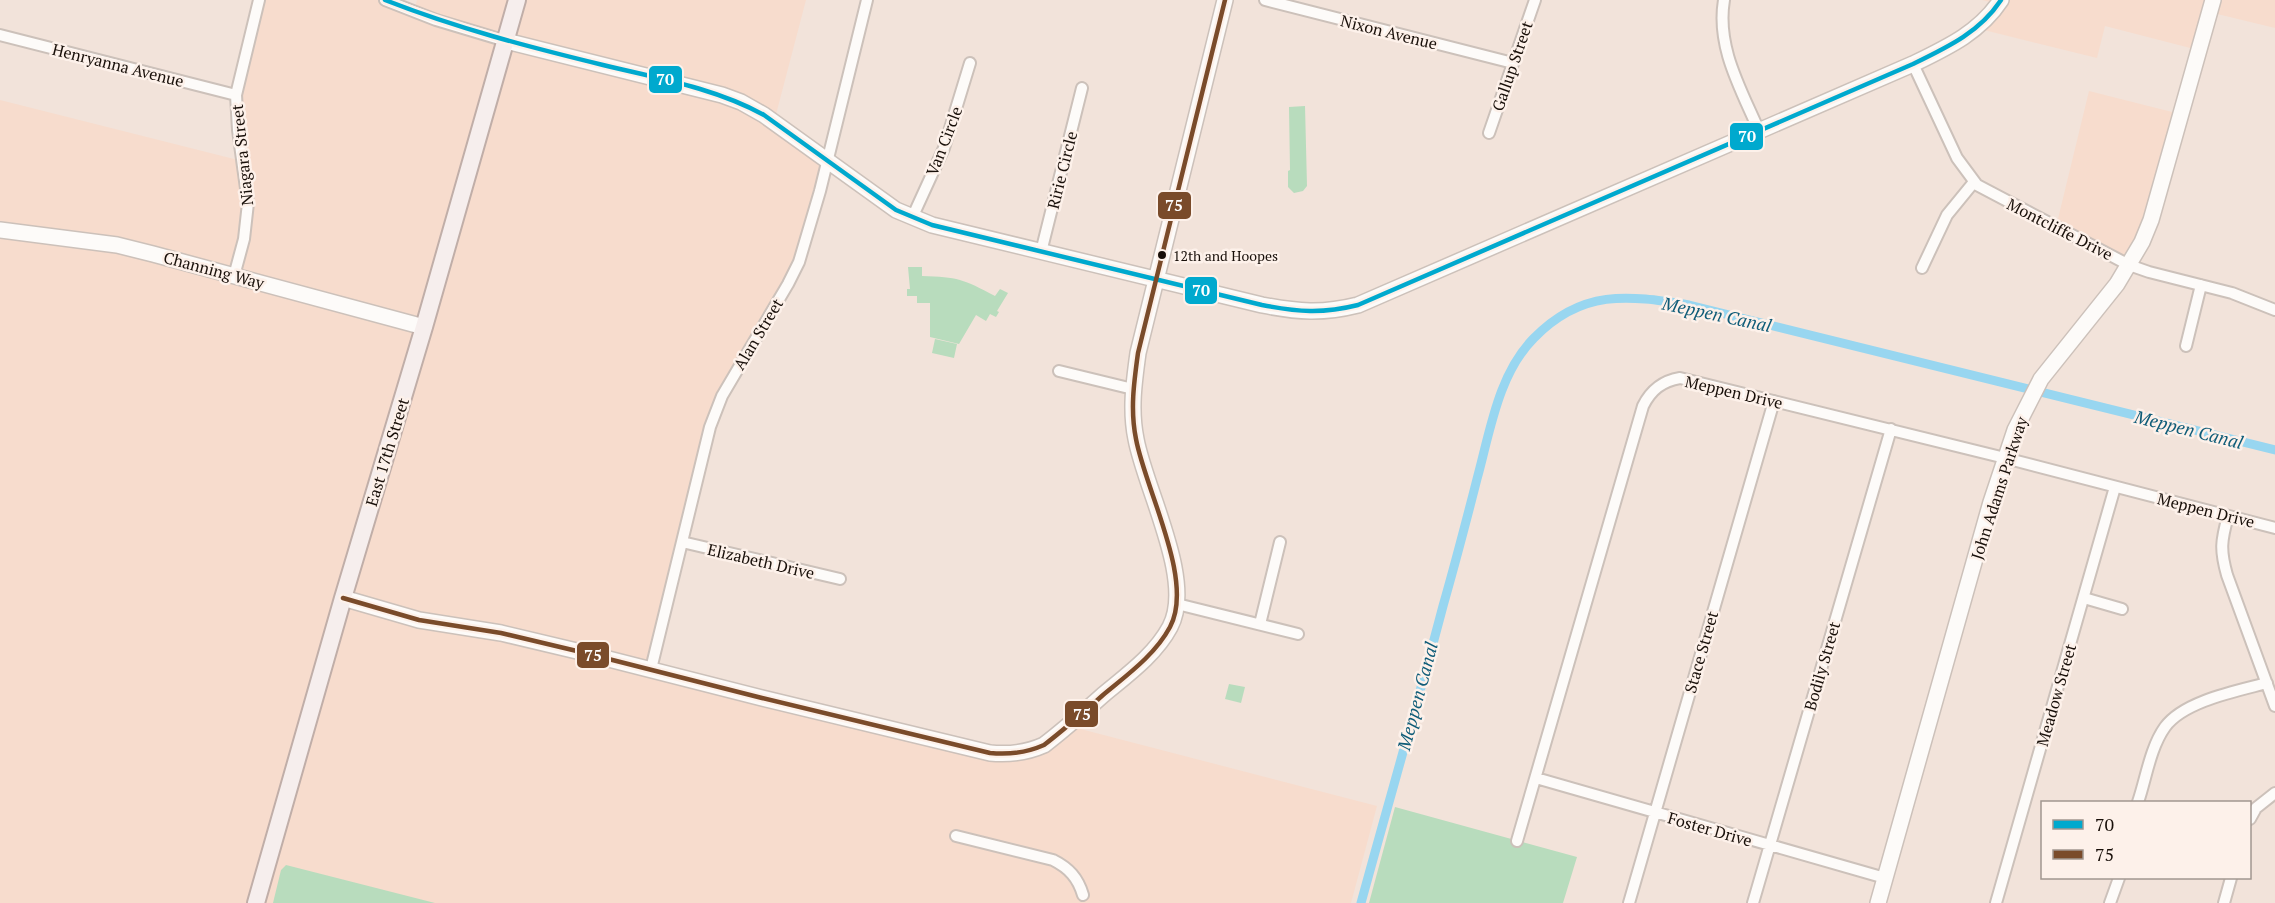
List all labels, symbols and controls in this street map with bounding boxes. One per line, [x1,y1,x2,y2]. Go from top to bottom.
street label: Nixon Avenue [1338,9,1440,55]
street label: Gallup Street [1486,18,1538,114]
street label: Henryanna Avenue [50,38,186,92]
line badge: 70 [648,65,683,94]
text: 70 [656,68,674,90]
street label: Niagara Street [226,103,258,207]
street label: Van Circle [921,103,967,179]
line badge: 70 [1729,122,1764,151]
text: 70 [1738,125,1756,147]
street label: Ririe Circle [1042,129,1082,211]
line badge: 75 [1157,191,1192,220]
street label: Montcliffe Drive [2003,193,2117,265]
text: 75 [1165,194,1183,216]
street label: Channing Way [161,246,268,294]
place label: 12th and Hoopes [1173,246,1278,265]
marker: 12th and Hoopes [1156,249,1168,261]
line badge: 70 [1184,276,1218,305]
text: 70 [1192,279,1210,301]
water label: Meppen Canal [1659,291,1774,337]
street label: Alan Street [728,294,788,374]
street label: Meppen Drive [1683,370,1785,414]
street label: East 17th Street [360,395,414,509]
water label: Meppen Canal [2131,404,2246,454]
street label: John Adams Parkway [1966,413,2033,562]
street label: Meppen Drive [2155,487,2257,533]
street label: Elizabeth Drive [705,538,817,584]
street label: Stace Street [1679,608,1723,696]
street label: Bodily Street [1799,619,1845,713]
water label: Meppen Canal [1391,639,1443,754]
line badge: 75 [576,641,610,669]
street label: Meadow Street [2031,641,2081,749]
text: 75 [584,644,602,666]
line badge: 75 [1064,700,1099,728]
text: 75 [1073,703,1091,725]
legend [2041,801,2251,879]
street label: Foster Drive [1665,806,1755,852]
text: 70 [2095,812,2114,836]
text: 75 [2095,842,2114,866]

